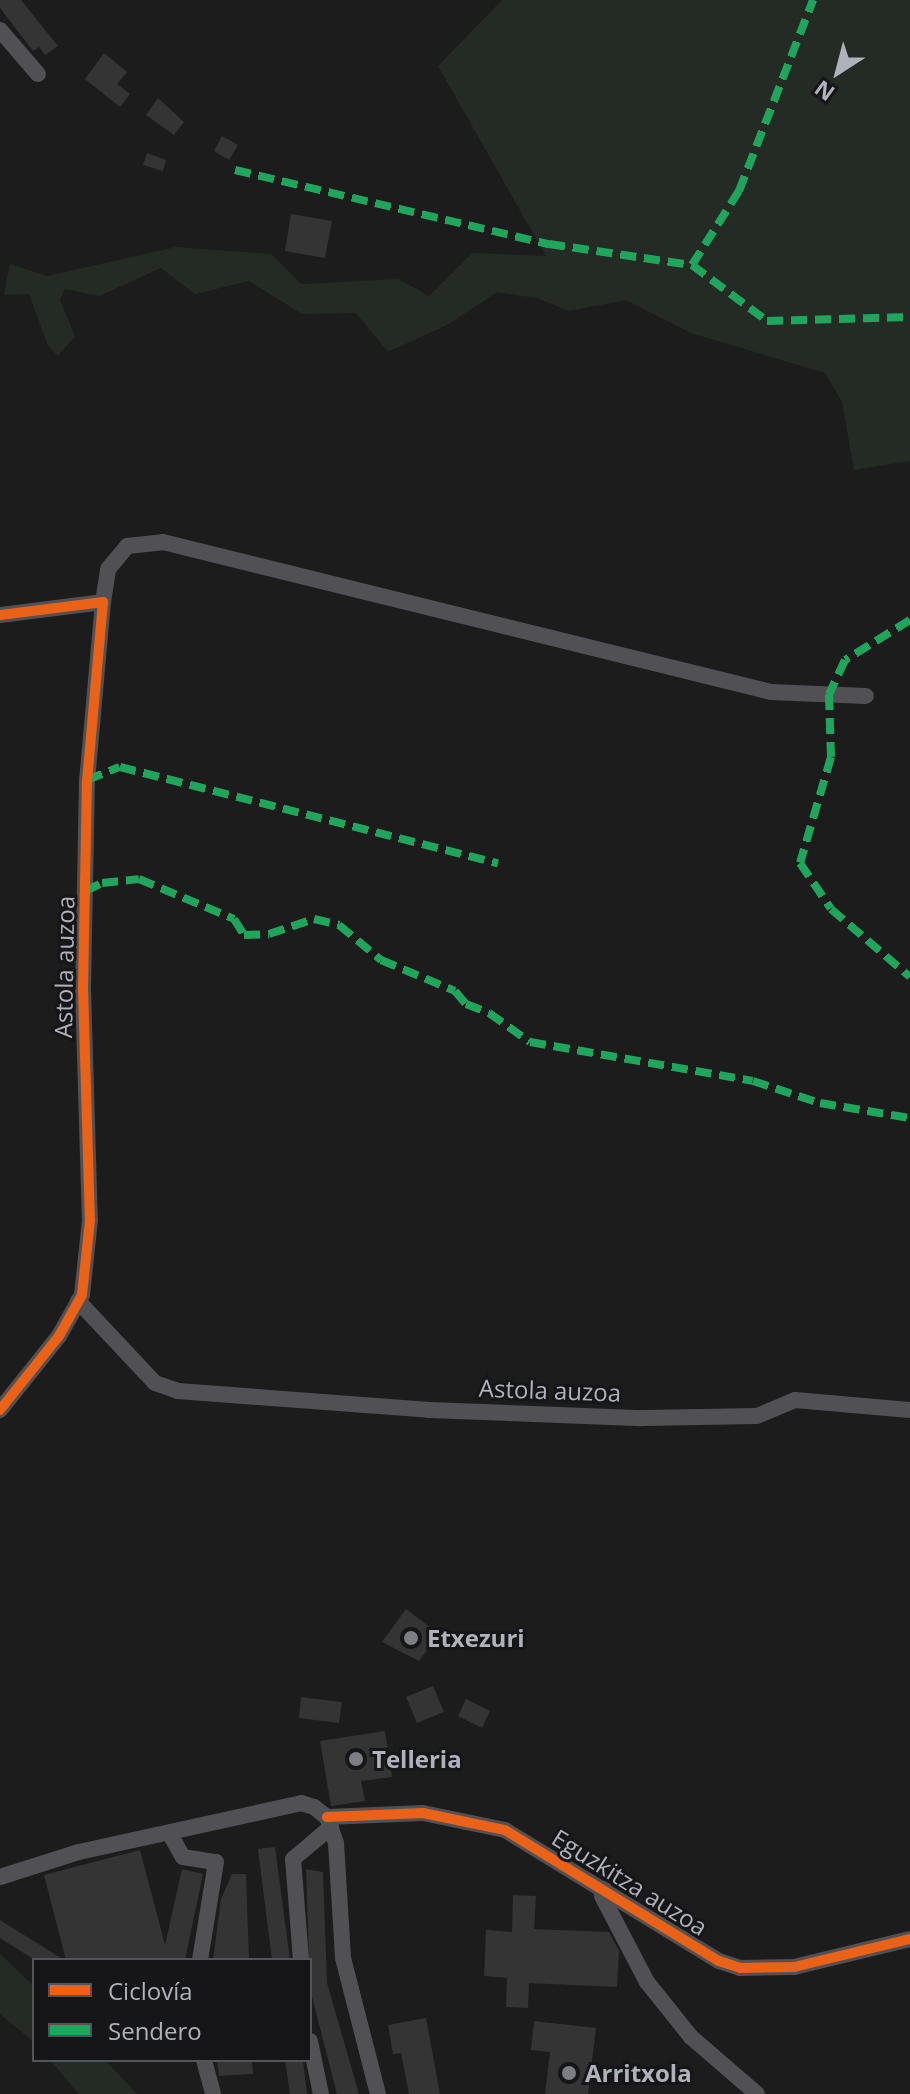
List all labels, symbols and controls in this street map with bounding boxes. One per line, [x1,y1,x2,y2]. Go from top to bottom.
north arrow [798,32,878,112]
text: N [808,74,840,109]
street label: Astola auzoa [48,896,80,1038]
street label: Astola auzoa [478,1373,622,1407]
place label: Etxezuri [427,1624,525,1652]
marker: Etxezuri [402,1629,420,1647]
place label: Telleria [372,1745,462,1773]
marker: Telleria [347,1750,365,1768]
street label: Eguzkitza auzoa [547,1823,713,1941]
legend [32,1958,312,2062]
text: Ciclovía [108,1974,193,2007]
text: Sendero [108,2014,202,2047]
place label: Arritxola [585,2059,692,2087]
marker: Arritxola [560,2064,578,2082]

